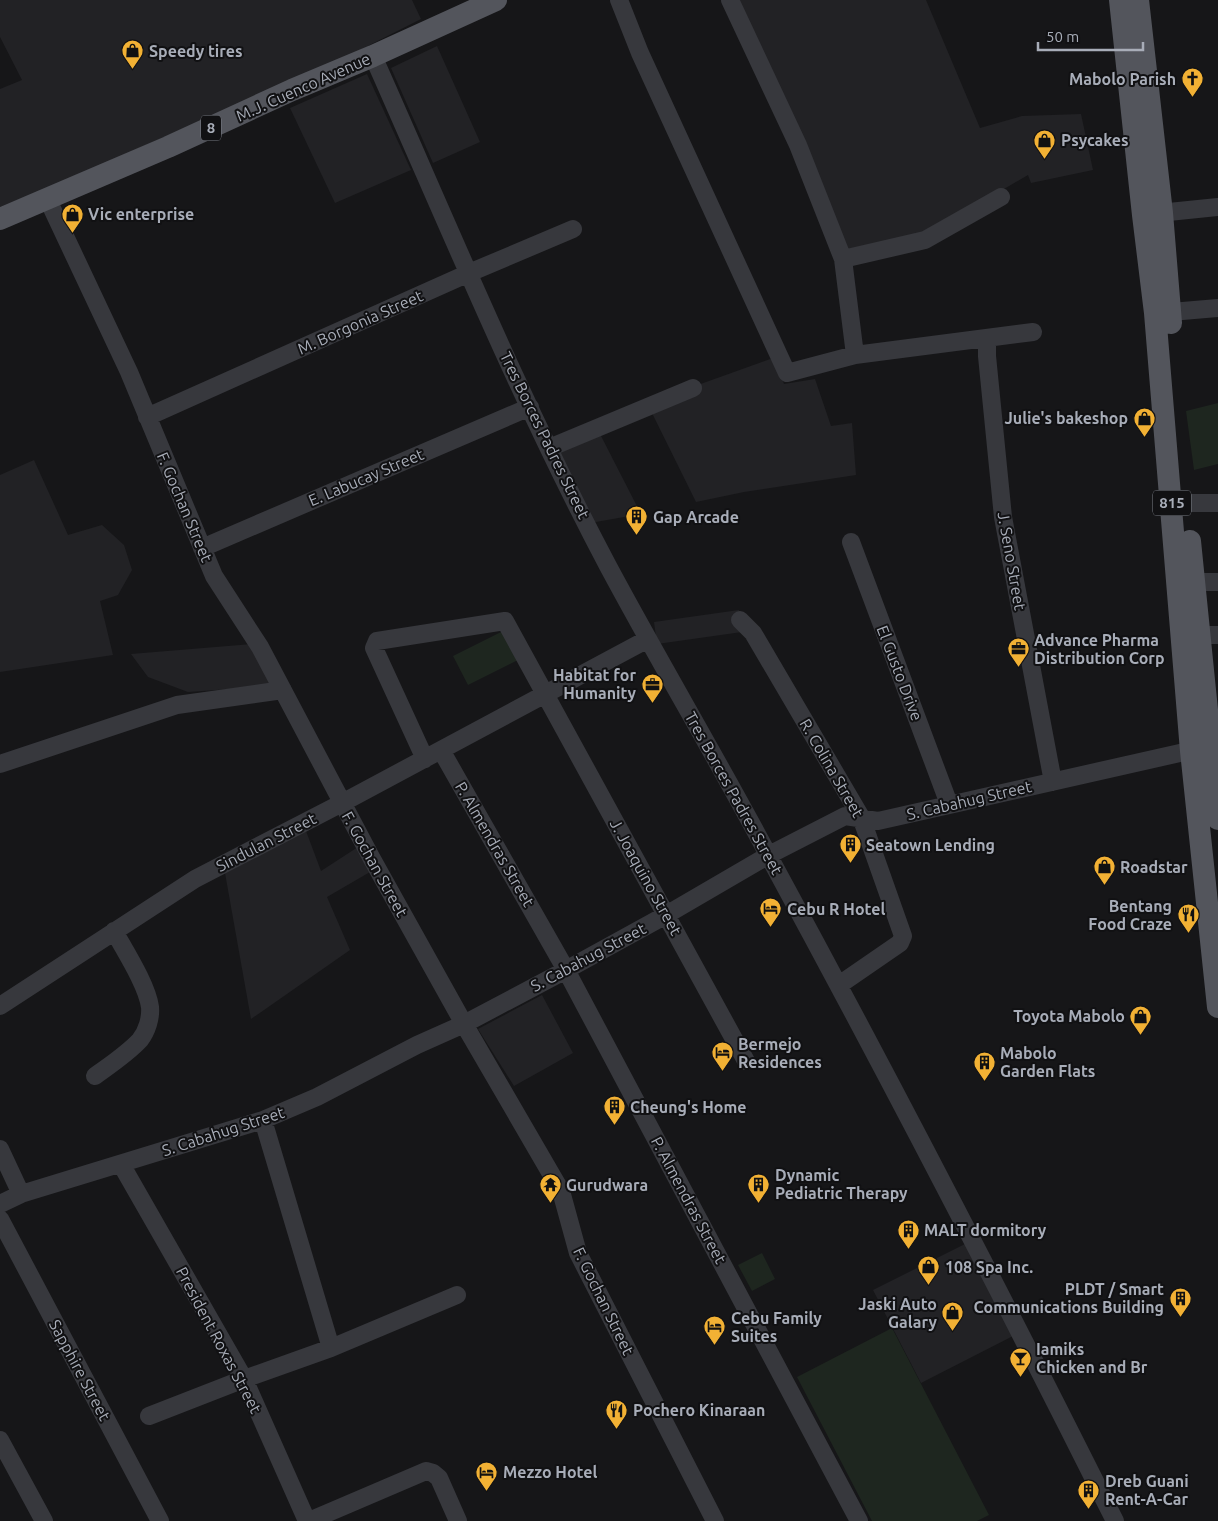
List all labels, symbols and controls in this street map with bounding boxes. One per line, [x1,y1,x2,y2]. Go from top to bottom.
scale bar [1038,20,1143,52]
text: 50 m [1046,28,1079,45]
shop icon: Speedy tires [121,39,145,70]
place label: Speedy tires [149,42,243,60]
street label: M.J. Cuenco Avenue [233,49,373,125]
church icon: Mabolo Parish [1180,67,1204,98]
place label: Mabolo Parish [1069,70,1176,88]
road number: 8 [201,116,221,140]
shop icon: Psycakes [1033,128,1057,159]
place label: Psycakes [1061,131,1128,149]
shop icon: Vic enterprise [60,202,84,233]
place label: Vic enterprise [88,205,194,223]
street label: M. Borgonia Street [295,286,426,358]
street label: Tres Borces Padres Street [497,349,594,522]
shop icon: Julie's bakeshop [1132,406,1156,437]
place label: Julie's bakeshop [1004,409,1128,427]
street label: E. Labucay Street [306,444,427,509]
street label: F. Gochan Street [154,449,216,565]
road number: 815 [1153,490,1191,516]
building icon: Gap Arcade [625,505,649,536]
place label: Gap Arcade [653,508,739,526]
street label: J. Seno Street [994,510,1030,612]
street label: El Gusto Drive [874,623,926,723]
place label: Advance Pharma Distribution Corp [1034,631,1165,667]
office icon: Advance Pharma Distribution Corp [1006,637,1030,668]
place label: Habitat for Humanity [553,666,637,702]
office icon: Habitat for Humanity [640,672,664,703]
street label: Tres Borces Padres Street [682,708,787,878]
street label: R. Colina Street [797,716,868,821]
street label: S. Cabahug Street [905,777,1034,823]
street label: P. Almendras Street [452,778,538,910]
street label: F. Gochan Street [339,808,412,920]
street label: Sindulan Street [213,809,320,875]
street label: J. Joaquino Street [607,816,686,939]
building icon: Seatown Lending [838,833,862,864]
place label: Seatown Lending [866,836,995,854]
shop icon: Roadstar [1092,855,1116,886]
place label: Roadstar [1120,858,1188,876]
hotel icon: Cebu R Hotel [759,897,783,928]
place label: Bentang Food Craze [1088,897,1172,933]
place label: Cebu R Hotel [787,900,885,918]
restaurant icon: Bentang Food Craze [1176,903,1200,934]
street label: S. Cabahug Street [527,919,649,995]
shop icon: Toyota Mabolo [1129,1004,1153,1035]
place label: Toyota Mabolo [1013,1007,1125,1025]
place label: Bermejo Residences [738,1035,822,1071]
hotel icon: Bermejo Residences [710,1041,734,1072]
place label: Mabolo Garden Flats [1000,1044,1095,1080]
building icon: Mabolo Garden Flats [972,1050,996,1081]
building icon: Cheung's Home [602,1095,626,1126]
place label: Cheung's Home [630,1098,746,1116]
street label: S. Cabahug Street [160,1102,287,1159]
street label: P. Almendras Street [648,1133,730,1267]
place label: Dynamic Pediatric Therapy [775,1166,908,1202]
building icon: Dynamic Pediatric Therapy [747,1172,771,1203]
temple icon: Gurudwara [538,1173,562,1204]
place label: Gurudwara [566,1176,648,1194]
building icon: MALT dormitory [896,1218,920,1249]
place label: MALT dormitory [924,1221,1047,1239]
street label: F. Gochan Street [570,1244,638,1358]
shop icon: 108 Spa Inc. [917,1255,941,1286]
place label: 108 Spa Inc. [945,1258,1033,1276]
street label: President Roxas Street [173,1264,266,1417]
place label: PLDT / Smart Communications Building [974,1280,1164,1316]
building icon: PLDT / Smart Communications Building [1168,1286,1192,1317]
place label: Jaski Auto Galary [858,1295,937,1331]
shop icon: Jaski Auto Galary [941,1301,965,1332]
place label: Cebu Family Suites [731,1309,822,1345]
hotel icon: Cebu Family Suites [703,1315,727,1346]
street label: Sapphire Street [46,1317,114,1424]
place label: Iamiks Chicken and Br [1036,1340,1148,1376]
bar icon: Iamiks Chicken and Br [1008,1346,1032,1377]
restaurant icon: Pochero Kinaraan [605,1398,629,1429]
place label: Pochero Kinaraan [633,1401,765,1419]
hotel icon: Mezzo Hotel [475,1460,499,1491]
place label: Mezzo Hotel [503,1463,597,1481]
place label: Dreb Guani Rent-A-Car [1105,1472,1189,1508]
building icon: Dreb Guani Rent-A-Car [1077,1478,1101,1509]

